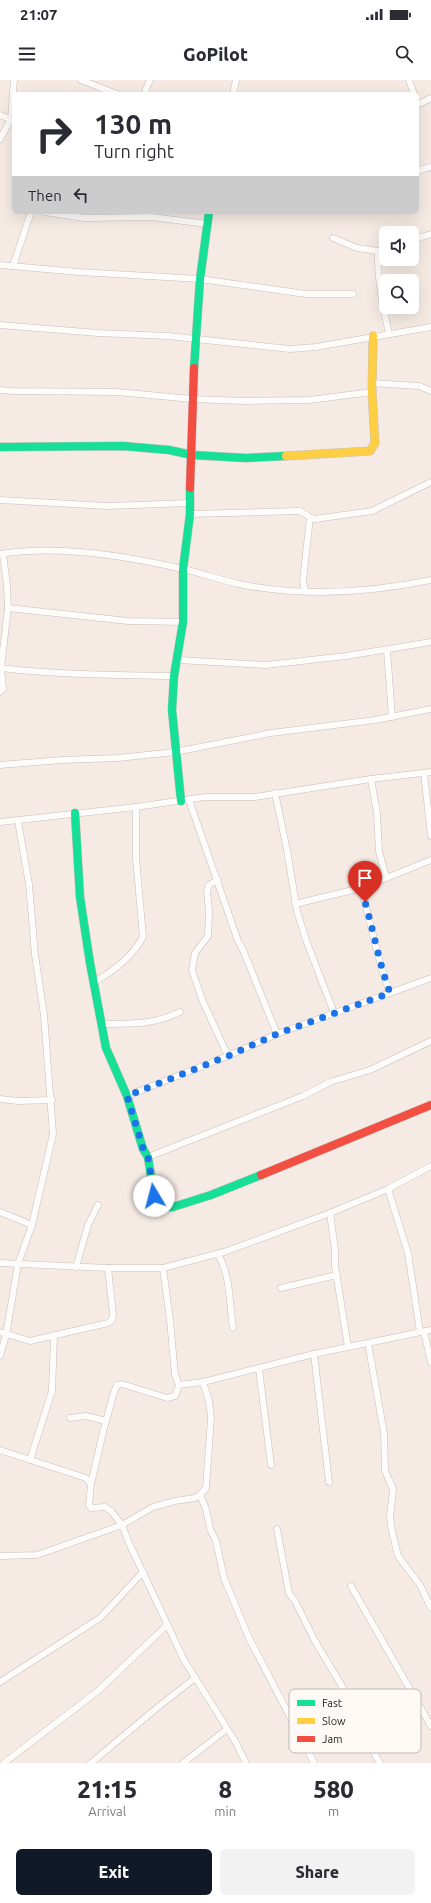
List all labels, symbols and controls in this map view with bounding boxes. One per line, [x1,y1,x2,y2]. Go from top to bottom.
text: 21:07 [20,6,58,23]
icon: menu [16,43,38,65]
icon: search [393,43,415,65]
text: GoPilot [183,44,248,64]
icon: right [28,108,80,160]
text: 130 m [94,108,172,139]
text: Turn right [94,141,174,161]
icon: left [70,184,92,206]
text: Then [28,187,62,204]
map controls [379,226,419,314]
button: sound [379,226,419,266]
button: search [379,274,419,314]
pin [348,861,382,902]
icon: arrive [354,867,376,889]
position arrow [133,1175,175,1217]
legend [289,1689,421,1753]
text: Fast [322,1697,343,1709]
text: Slow [322,1715,346,1727]
text: Jam [322,1733,343,1745]
text: 21:15 [77,1776,137,1803]
text: 8 [218,1776,232,1803]
text: 580 [313,1776,354,1803]
text: Arrival [88,1804,126,1818]
text: min [214,1804,236,1818]
text: m [328,1804,339,1818]
button: Exit [16,1849,212,1895]
button: Share [220,1849,415,1895]

